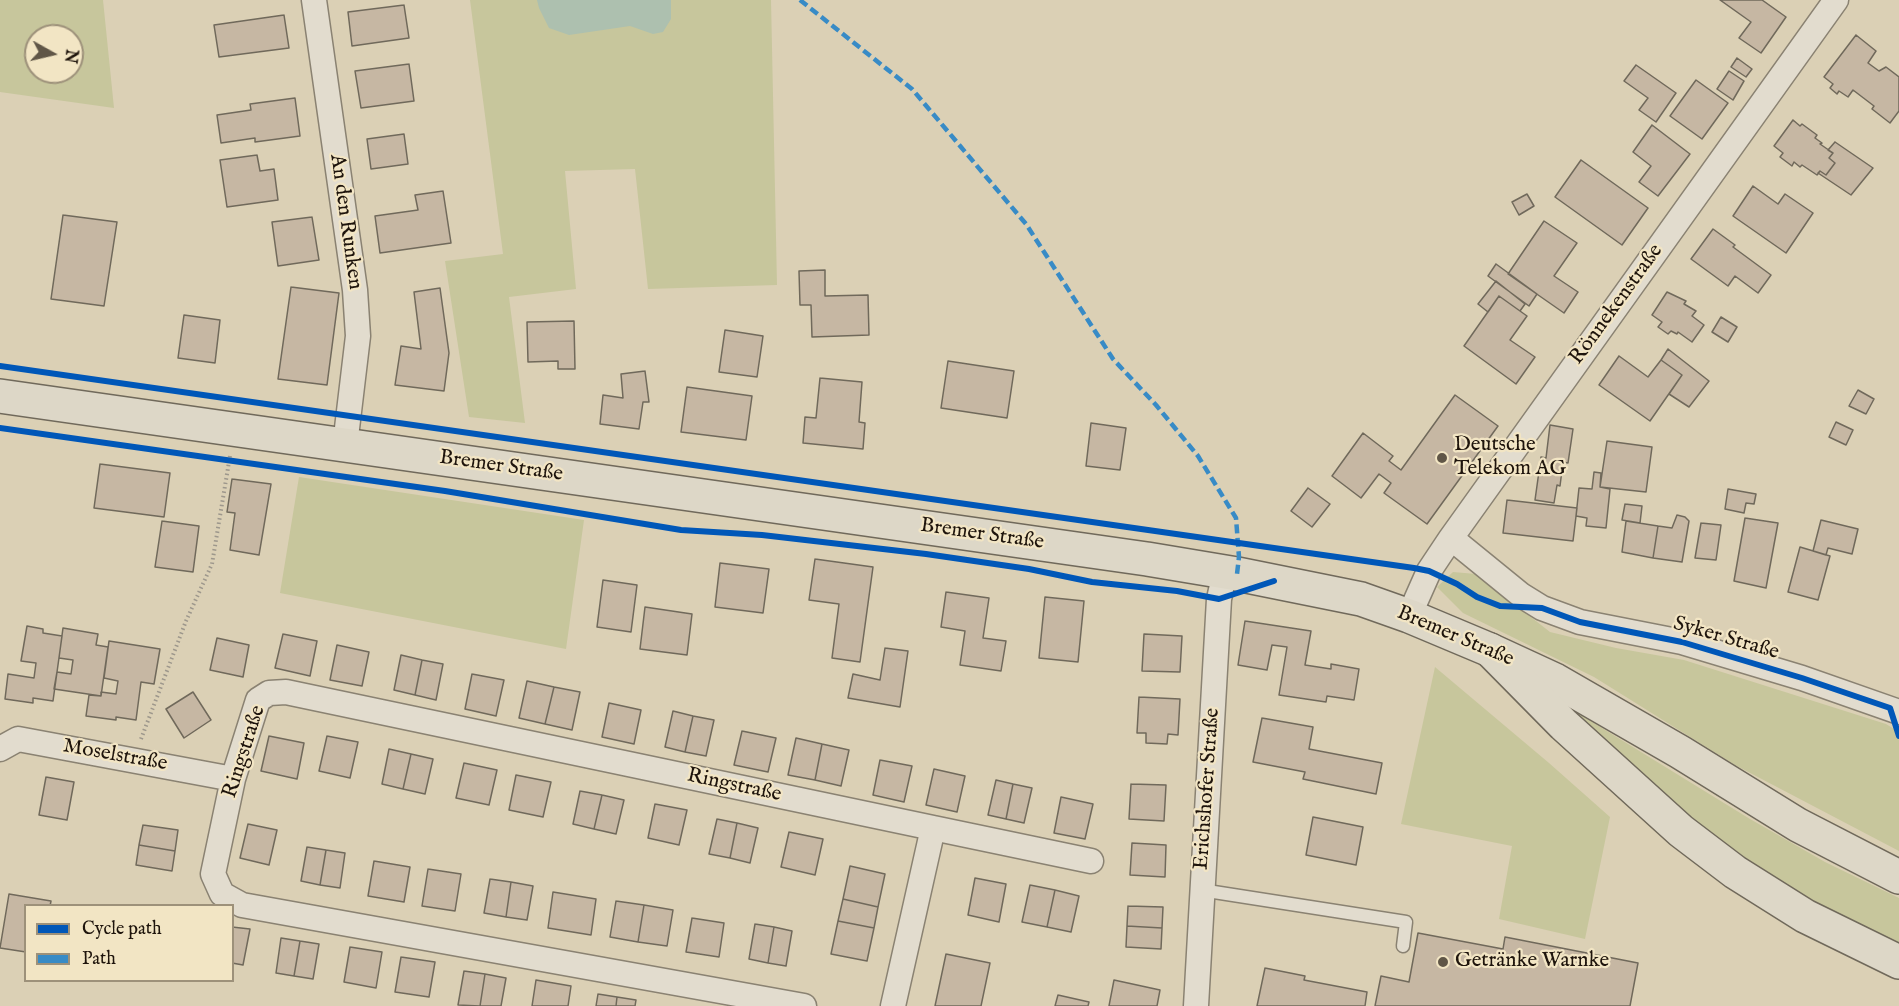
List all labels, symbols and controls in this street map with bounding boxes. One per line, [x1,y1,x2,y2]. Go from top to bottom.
north arrow [24,24,84,84]
text: N [59,48,81,64]
street label: An den Runken [323,153,367,291]
street label: Rönnekenstraße [1565,240,1669,370]
place label: Deutsche Telekom AG [1454,433,1566,483]
street label: Bremer Straße [438,446,564,488]
marker: Deutsche Telekom AG [1435,451,1449,465]
street label: Bremer Straße [919,514,1045,556]
street label: Bremer Straße [1393,601,1517,673]
street label: Syker Straße [1670,612,1782,666]
street label: Ringstraße [218,702,272,802]
street label: Erichshofer Straße [1190,707,1226,871]
street label: Moselstraße [61,734,169,778]
street label: Ringstraße [684,764,784,808]
legend [24,904,234,982]
text: Cycle path [82,918,162,941]
text: Path [82,948,116,971]
place label: Getränke Warnke [1455,949,1609,975]
marker: Getränke Warnke [1436,955,1450,969]

